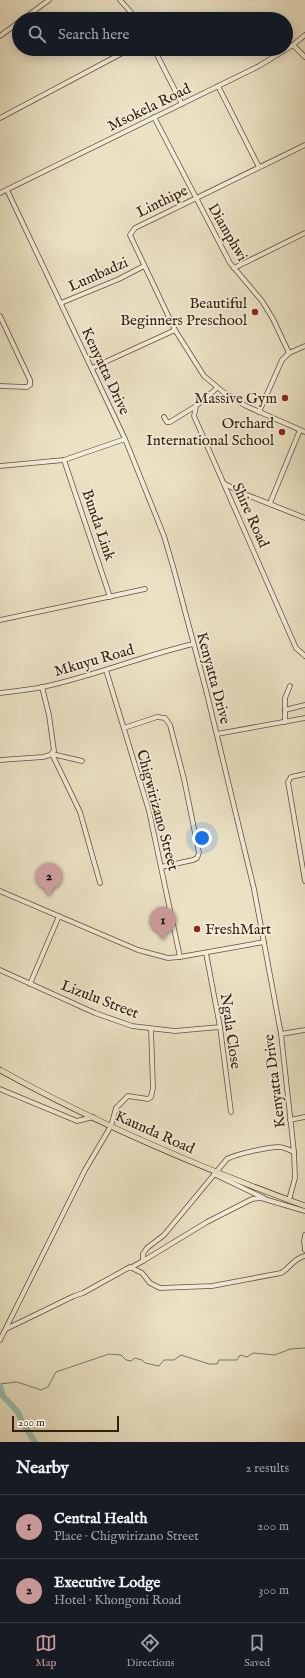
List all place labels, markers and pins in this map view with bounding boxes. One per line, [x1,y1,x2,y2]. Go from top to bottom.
place label: Beautiful Beginners Preschool [120,294,248,330]
marker: Beautiful Beginners Preschool [250,307,260,317]
place label: Massive Gym [194,389,277,408]
marker: Massive Gym [280,393,290,403]
place label: Orchard International School [146,414,275,450]
marker: Orchard International School [277,427,287,437]
pin: 2 [36,863,62,896]
pin: 1 [150,907,176,940]
place label: FreshMart [205,920,271,939]
marker: FreshMart [192,924,202,934]

